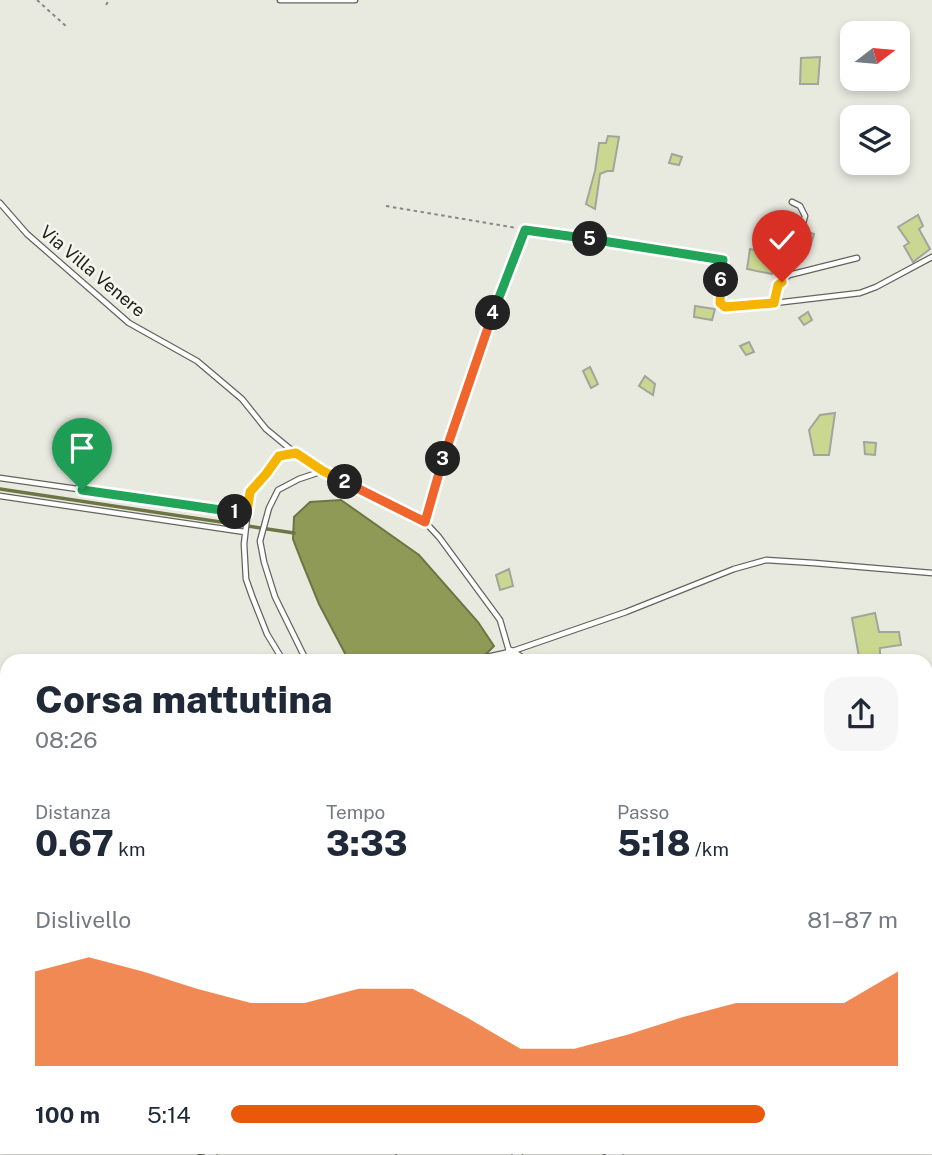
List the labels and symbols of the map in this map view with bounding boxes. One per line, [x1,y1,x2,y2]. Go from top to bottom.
north arrow [840,21,910,91]
pin [752,210,812,282]
street label: Via Villa Venere [36,221,150,321]
pin: 5 [572,222,608,256]
pin: 6 [704,262,738,298]
pin: 4 [476,296,510,330]
pin [52,418,112,490]
pin: 3 [426,442,460,476]
pin: 2 [328,464,362,500]
pin: 1 [218,494,252,530]

